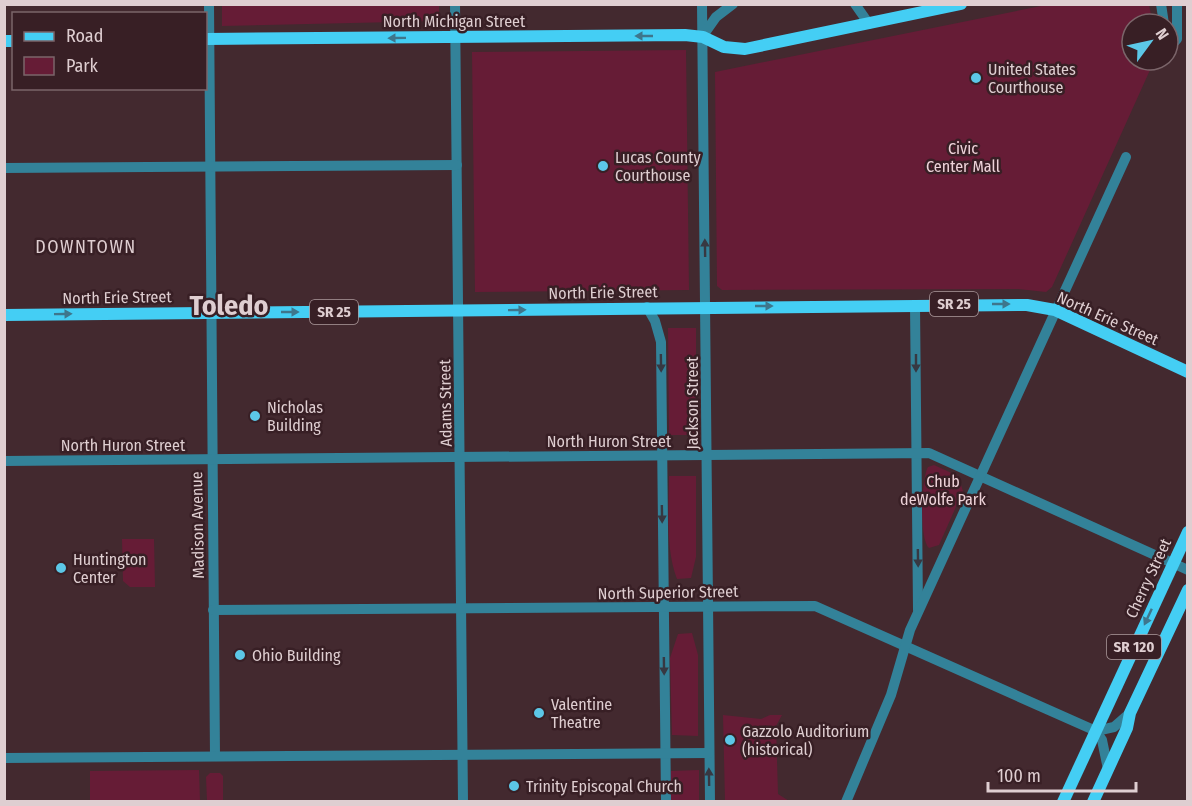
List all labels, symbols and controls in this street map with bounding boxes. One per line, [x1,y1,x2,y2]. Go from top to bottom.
legend [12,12,207,90]
street label: North Michigan Street [383,12,526,31]
north arrow [1120,12,1180,72]
text: Road [66,25,103,47]
text: N [1152,25,1173,43]
one-way arrow [635,31,654,40]
one-way arrow [388,33,407,43]
text: Park [66,55,99,77]
place label: United States Courthouse [988,60,1076,97]
marker: United States Courthouse [969,71,983,85]
park label: Civic Center Mall [926,139,1000,176]
place label: Lucas County Courthouse [615,148,701,185]
marker: Lucas County Courthouse [596,159,610,173]
district label: DOWNTOWN [35,236,137,258]
one-way arrow [701,238,710,257]
street label: North Erie Street [548,282,658,303]
street label: North Erie Street [62,287,172,308]
street label: North Erie Street [1054,288,1162,350]
district label: Toledo [189,289,269,322]
road number: SR 25 [930,292,978,316]
one-way arrow [992,299,1011,309]
road number: SR 25 [310,300,358,324]
one-way arrow [755,301,774,311]
one-way arrow [508,305,527,315]
one-way arrow [280,307,299,317]
one-way arrow [53,309,72,319]
one-way arrow [656,353,666,372]
one-way arrow [911,354,921,373]
street label: Jackson Street [683,356,702,450]
street label: Adams Street [435,359,456,447]
place label: Nicholas Building [267,398,323,435]
marker: Nicholas Building [248,409,262,423]
street label: North Huron Street [547,432,672,451]
street label: North Huron Street [61,436,186,455]
street label: Madison Avenue [187,471,208,579]
park label: Chub deWolfe Park [900,472,986,509]
one-way arrow [658,505,667,524]
street label: Cherry Street [1122,535,1175,621]
one-way arrow [913,549,922,568]
place label: Huntington Center [73,550,147,587]
marker: Huntington Center [54,561,68,575]
street label: North Superior Street [598,582,739,603]
one-way arrow [1144,608,1153,625]
road number: SR 120 [1107,635,1161,659]
place label: Ohio Building [252,646,341,665]
marker: Ohio Building [233,648,247,662]
one-way arrow [659,656,669,675]
place label: Valentine Theatre [551,695,612,732]
marker: Valentine Theatre [532,706,546,720]
place label: Gazzolo Auditorium (historical) [742,722,869,759]
marker: Gazzolo Auditorium (historical) [723,733,737,747]
scale bar [988,755,1136,793]
text: 100 m [997,765,1041,787]
one-way arrow [705,768,714,787]
place label: Trinity Episcopal Church [526,777,682,796]
marker: Trinity Episcopal Church [507,779,521,793]

